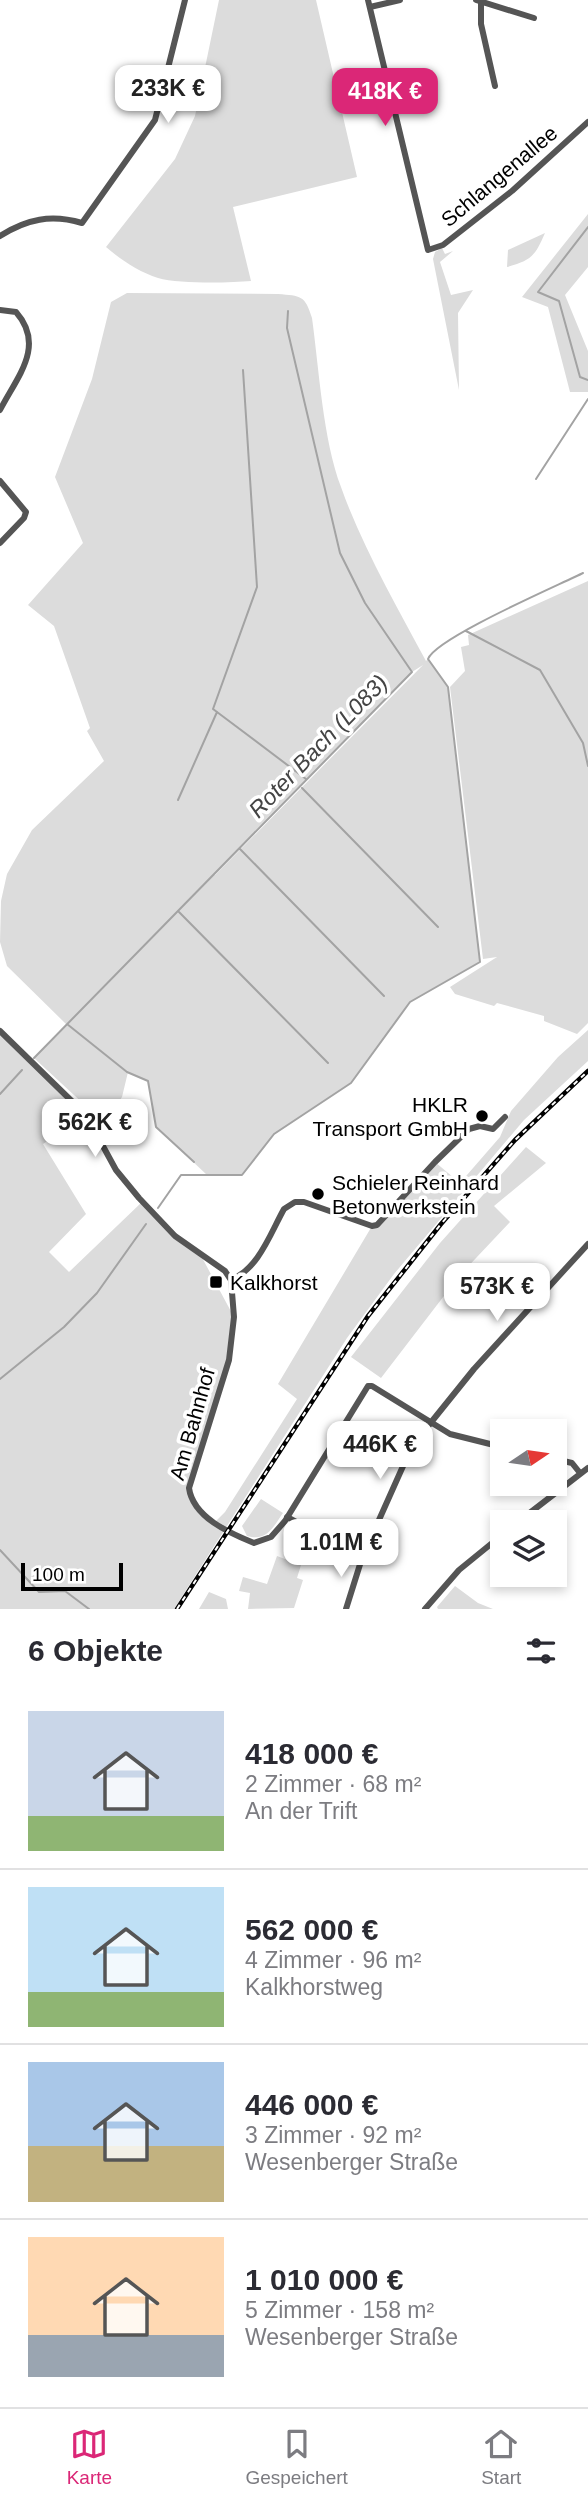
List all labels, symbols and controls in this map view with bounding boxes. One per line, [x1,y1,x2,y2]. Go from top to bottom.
pin: 233K € [111,66,225,125]
pin: 418K € [328,68,442,128]
text: 233K € [131,75,205,101]
text: 418K € [348,78,422,104]
street label: Schlangenallee [437,121,561,231]
water label: Roter Bach (L083) [243,669,393,823]
place label: HKLR Transport GmbH [312,1093,468,1140]
pin: 562K € [38,1100,152,1159]
marker: HKLR Transport GmbH [474,1108,490,1124]
text: 562K € [58,1109,132,1135]
place label: Schieler Reinhard Betonwerkstein [332,1171,499,1218]
marker: Schieler Reinhard Betonwerkstein [310,1186,326,1202]
pin: 573K € [440,1264,554,1323]
place label: Kalkhorst [230,1271,318,1294]
text: 573K € [460,1273,534,1299]
marker: Kalkhorst [208,1274,224,1290]
street label: Am Bahnhof [165,1365,219,1483]
north arrow [490,1419,567,1496]
map controls [490,1419,567,1587]
pin: 446K € [323,1422,437,1481]
text: 446K € [343,1431,417,1457]
button: layers [490,1510,567,1587]
pin: 1.01M € [276,1520,406,1579]
text: 1.01M € [299,1529,383,1555]
scale bar [21,1560,122,1592]
text: 100 m [32,1564,85,1585]
icon: filters [522,1632,560,1670]
text: 6 Objekte [28,1634,163,1667]
text: 418 000 € [245,1737,378,1770]
icon: home [84,1739,168,1823]
text: 2 Zimmer · 68 m² [245,1771,421,1797]
text: An der Trift [245,1798,357,1824]
text: 562 000 € [245,1913,378,1946]
icon: home [84,1915,168,1999]
text: 4 Zimmer · 96 m² [245,1947,421,1973]
text: Kalkhorstweg [245,1974,383,2000]
text: 446 000 € [245,2088,378,2121]
icon: home [84,2090,168,2174]
text: 3 Zimmer · 92 m² [245,2122,421,2148]
text: Wesenberger Straße [245,2149,458,2175]
text: 1 010 000 € [245,2263,403,2296]
icon: home [84,2265,168,2349]
text: 5 Zimmer · 158 m² [245,2297,434,2323]
text: Wesenberger Straße [245,2324,458,2350]
tab: Karte [67,2425,112,2489]
tab: Gespeichert [245,2425,348,2489]
tab: Start [481,2425,521,2489]

